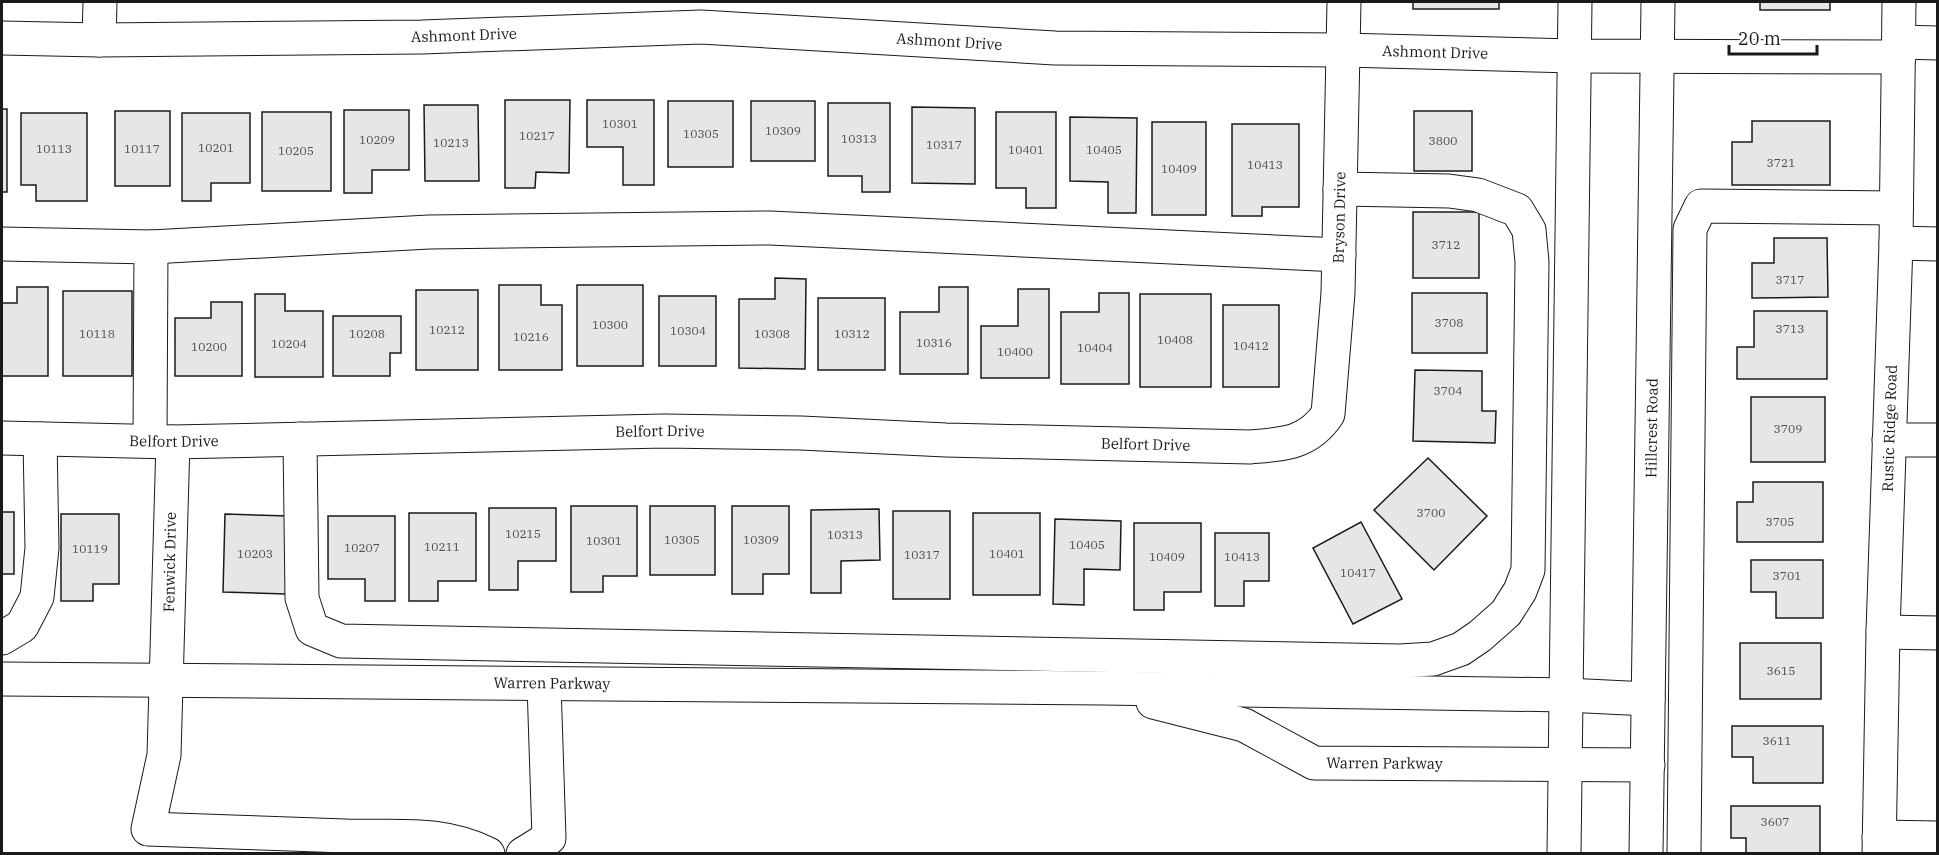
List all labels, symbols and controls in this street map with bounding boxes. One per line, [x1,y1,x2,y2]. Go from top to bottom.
scale bar [1729,18,1818,56]
street label: Ashmont Drive [411,24,517,46]
text: 20 m [1738,27,1781,50]
street label: Ashmont Drive [896,29,1003,54]
street label: Ashmont Drive [1382,41,1488,63]
house number: 10301 [602,116,638,131]
house number: 10309 [765,123,801,138]
house number: 10305 [683,126,719,141]
house number: 10217 [519,128,555,143]
house number: 10313 [841,131,877,146]
house number: 10209 [359,132,395,147]
house number: 3800 [1429,133,1457,148]
house number: 10213 [433,135,469,150]
house number: 10317 [926,137,962,152]
house number: 10201 [198,140,234,155]
house number: 10113 [36,141,72,156]
house number: 10117 [124,141,160,156]
house number: 10401 [1008,142,1044,157]
house number: 10405 [1086,142,1122,157]
house number: 10205 [278,143,314,158]
house number: 3721 [1767,155,1795,170]
house number: 10413 [1247,157,1283,172]
house number: 10409 [1161,161,1197,176]
street label: Bryson Drive [1329,171,1350,264]
house number: 3712 [1432,237,1460,252]
house number: 3717 [1776,272,1804,287]
house number: 3708 [1435,315,1463,330]
house number: 10300 [592,317,628,332]
house number: 3713 [1776,321,1804,336]
house number: 10212 [429,322,465,337]
house number: 10304 [670,323,706,338]
house number: 10118 [79,326,115,341]
house number: 10208 [349,326,385,341]
house number: 10308 [754,326,790,341]
house number: 10312 [834,326,870,341]
house number: 10216 [513,329,549,344]
house number: 10408 [1157,332,1193,347]
house number: 10316 [916,335,952,350]
house number: 10204 [271,336,307,351]
house number: 10412 [1233,338,1269,353]
house number: 10200 [191,339,227,354]
house number: 10404 [1077,340,1113,355]
house number: 10400 [997,344,1033,359]
street label: Rustic Ridge Road [1878,364,1901,492]
street label: Hillcrest Road [1641,378,1662,478]
house number: 3704 [1434,383,1462,398]
street label: Belfort Drive [615,421,705,441]
house number: 3709 [1774,421,1802,436]
street label: Belfort Drive [129,431,219,451]
street label: Belfort Drive [1101,434,1191,455]
house number: 3700 [1417,505,1445,520]
street label: Fenwick Drive [159,512,180,612]
house number: 3705 [1766,514,1794,529]
house number: 10215 [505,526,541,541]
house number: 10313 [827,527,863,542]
house number: 10305 [664,532,700,547]
house number: 10309 [743,532,779,547]
house number: 10301 [586,533,622,548]
house number: 10405 [1069,537,1105,552]
house number: 10211 [424,539,460,554]
house number: 10207 [344,540,380,555]
house number: 10119 [72,541,108,556]
house number: 10203 [237,546,273,561]
house number: 10401 [989,546,1025,561]
house number: 10317 [904,547,940,562]
house number: 10409 [1149,549,1185,564]
house number: 10413 [1224,549,1260,564]
house number: 10417 [1340,565,1376,580]
house number: 3701 [1773,568,1801,583]
house number: 3615 [1767,663,1795,678]
street label: Warren Parkway [494,673,610,693]
house number: 3611 [1763,733,1791,748]
street label: Warren Parkway [1326,753,1443,773]
house number: 3607 [1761,814,1789,829]

